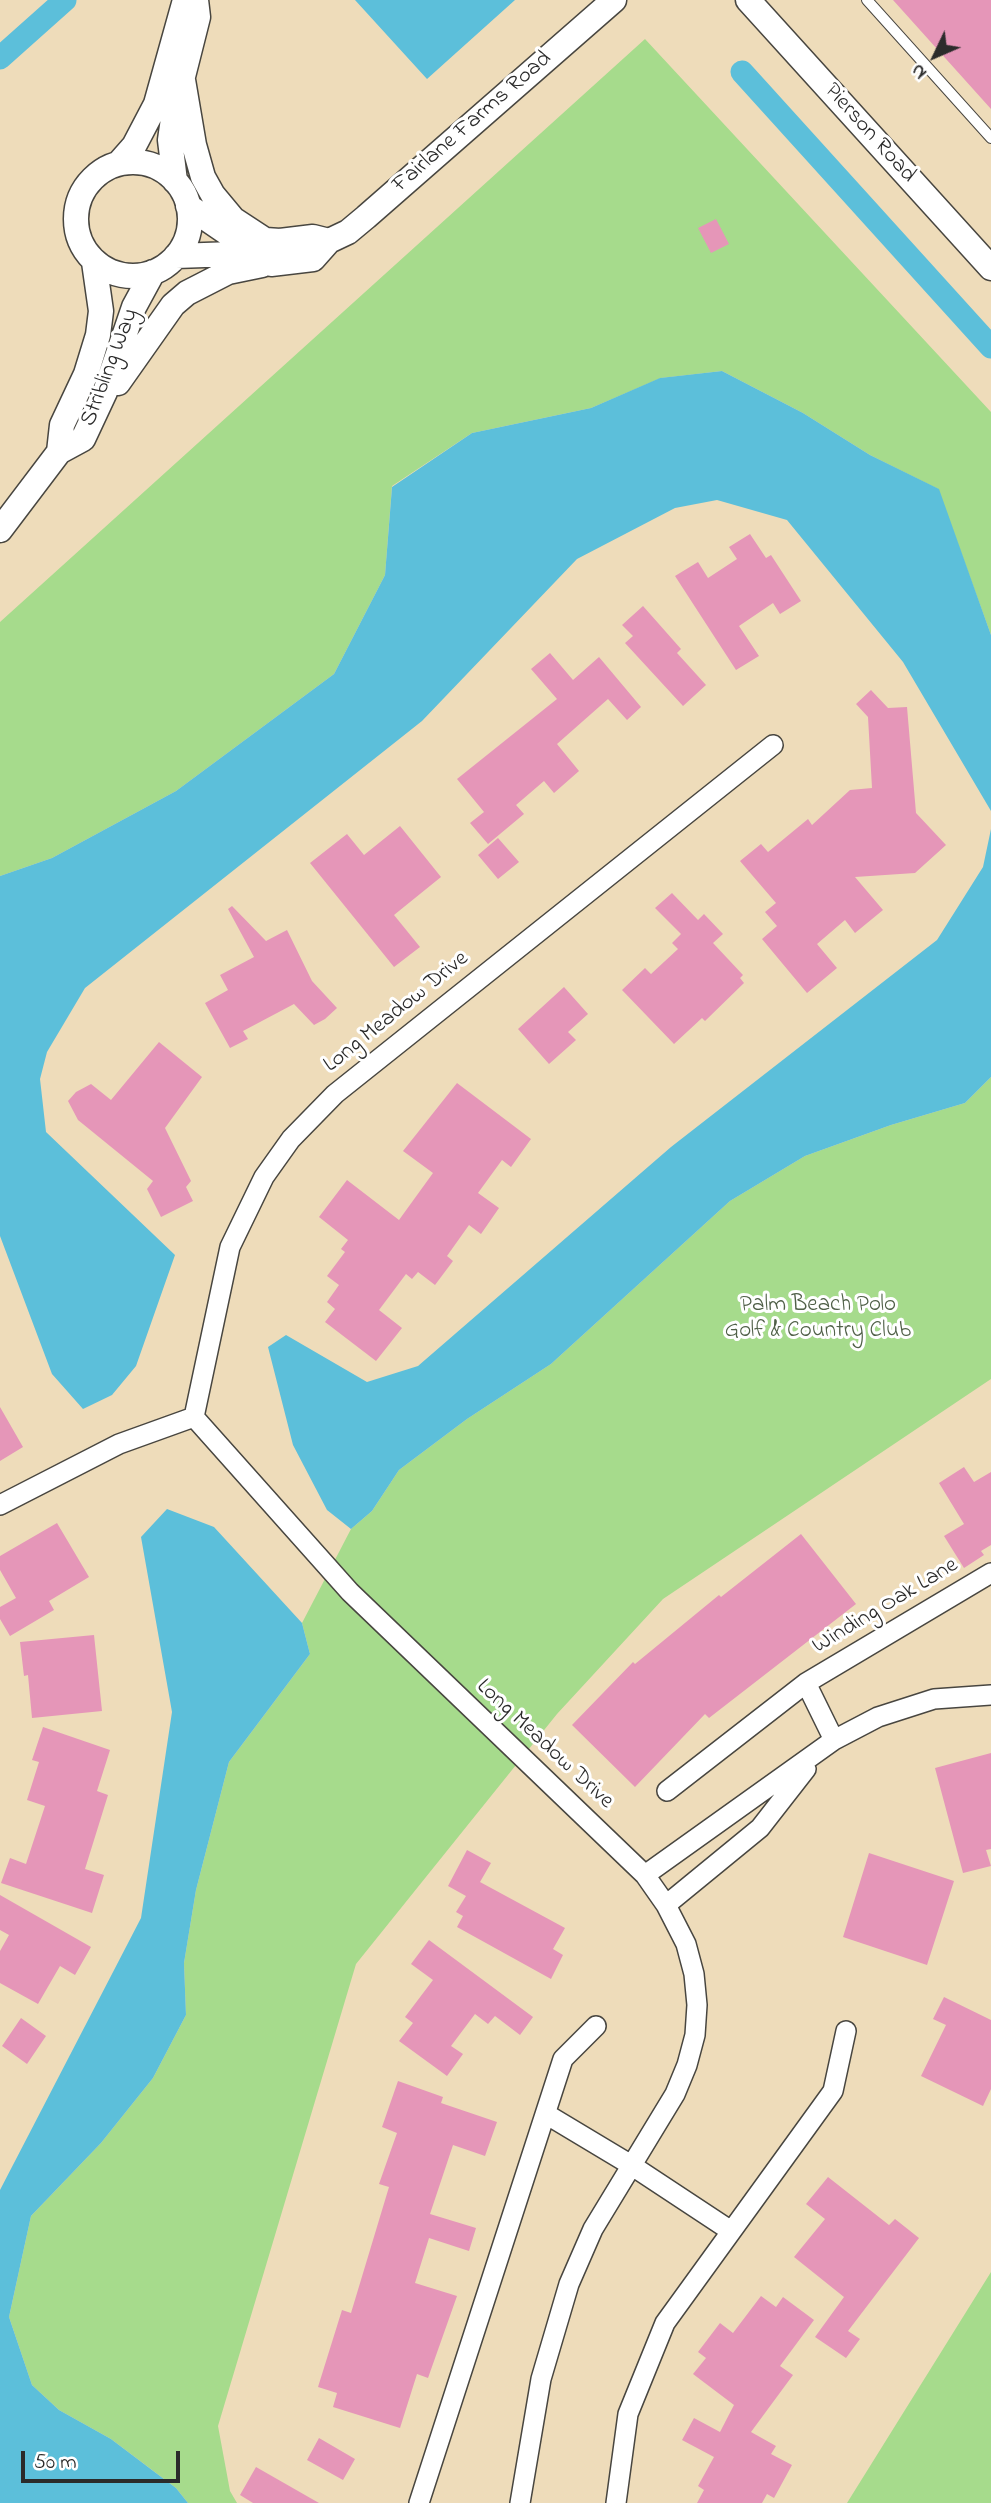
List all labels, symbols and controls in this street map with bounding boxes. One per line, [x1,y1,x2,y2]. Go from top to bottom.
north arrow [900,21,970,91]
street label: Fairlane Farms Road [388,46,558,200]
text: N [905,57,934,85]
street label: Pierson Road [817,79,921,189]
street label: Stribling Way [76,305,146,431]
street label: Long Meadow Drive [319,946,475,1080]
park label: Palm Beach Polo Golf & Country Club [725,1292,911,1346]
street label: Winding Oak Lane [808,1553,964,1661]
street label: Long Meadow Drive [469,1674,619,1816]
scale bar [24,2436,184,2480]
text: 50 m [34,2448,77,2478]

